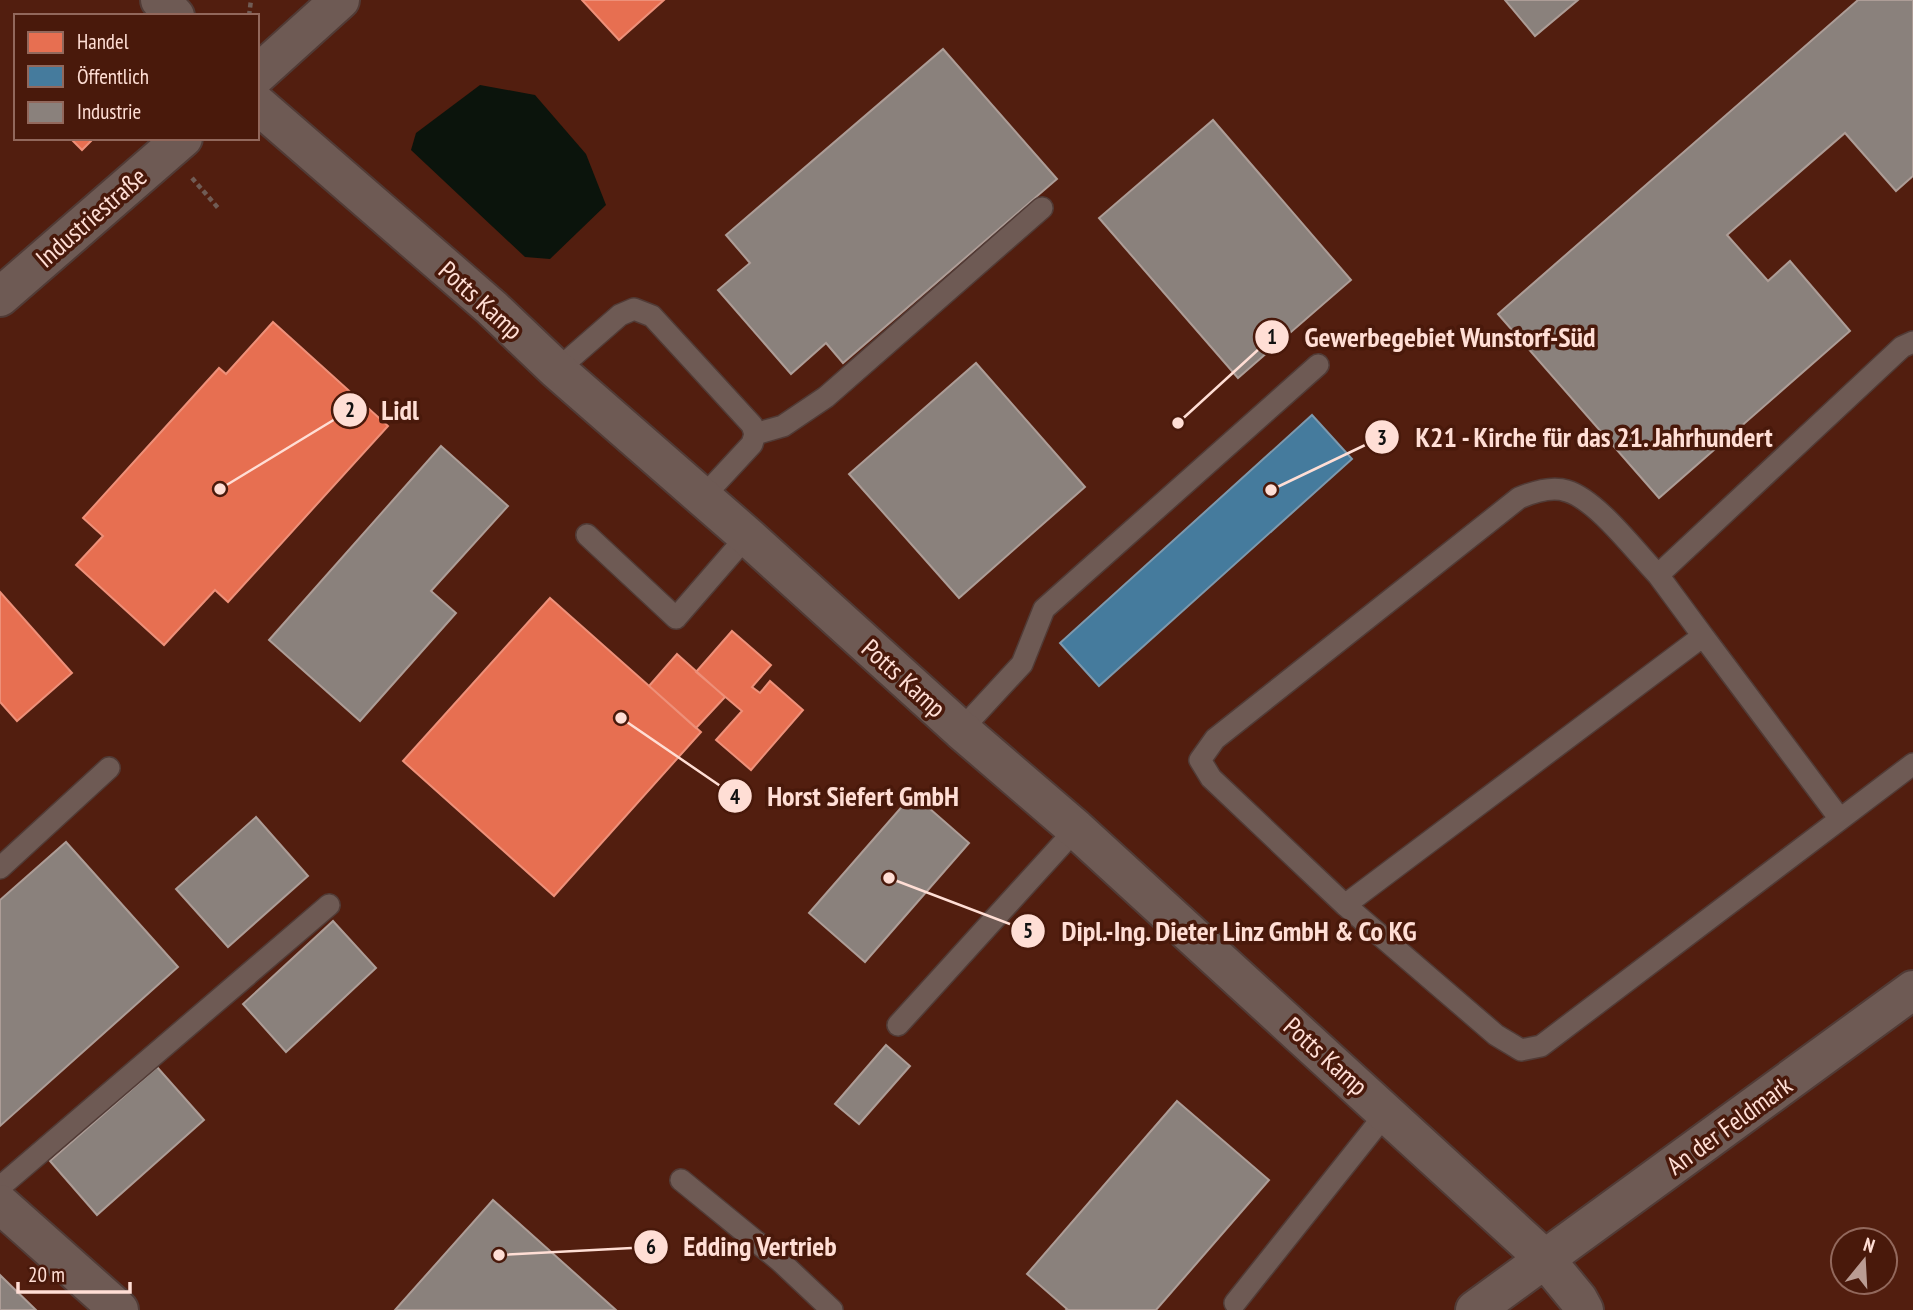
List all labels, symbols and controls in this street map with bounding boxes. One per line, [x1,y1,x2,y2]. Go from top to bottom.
legend [14,14,259,140]
text: Handel [77,28,129,55]
text: Öffentlich [77,63,149,90]
text: Industrie [77,98,141,125]
street label: Industriestraße [29,160,153,274]
street label: Potts Kamp [432,254,530,346]
callout: Gewerbegebiet Wunstorf-Süd [1255,312,1610,361]
text: Gewerbegebiet Wunstorf-Süd [1304,318,1596,355]
text: 1 [1267,323,1277,350]
callout: Lidl [332,385,433,434]
text: Lidl [381,391,419,428]
text: 2 [345,396,355,423]
callout: K21 - Kirche für das 21. Jahrhundert [1365,413,1789,462]
text: K21 - Kirche für das 21. Jahrhundert [1415,418,1773,455]
text: 3 [1377,424,1387,451]
street label: Potts Kamp [855,632,953,724]
callout: Horst Siefert GmbH [718,772,973,821]
text: Horst Siefert GmbH [767,777,959,814]
text: 4 [730,783,740,810]
callout: Dipl.-Ing. Dieter Linz GmbH & Co KG [1011,906,1432,955]
text: Dipl.-Ing. Dieter Linz GmbH & Co KG [1061,912,1417,949]
text: 5 [1023,917,1033,944]
street label: Potts Kamp [1277,1010,1375,1102]
street label: An der Feldmark [1660,1068,1798,1182]
callout: Edding Vertrieb [634,1222,851,1271]
north arrow [1829,1226,1899,1296]
text: Edding Vertrieb [683,1227,837,1264]
text: N [1861,1232,1878,1258]
text: 6 [646,1233,656,1260]
scale bar [18,1250,130,1294]
text: 20 m [28,1261,65,1288]

